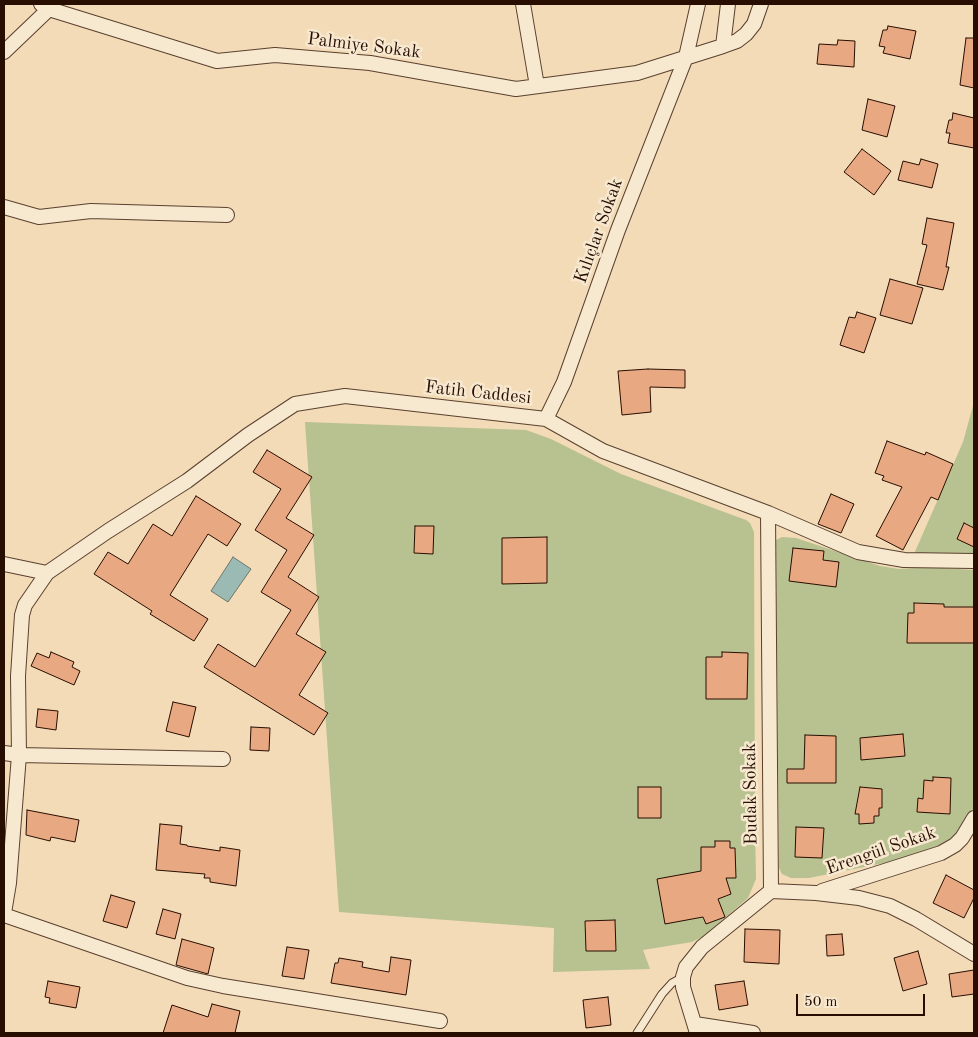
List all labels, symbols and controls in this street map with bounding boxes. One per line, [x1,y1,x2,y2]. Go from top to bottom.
street label: Palmiye Sokak [306,28,422,64]
street label: Kılıçlar Sokak [570,176,628,286]
street label: Fatih Caddesi [424,377,532,409]
street label: Budak Sokak [739,743,763,845]
street label: Erengül Sokak [823,822,939,880]
scale bar [798,984,927,1016]
text: 50 m [804,995,838,1010]

